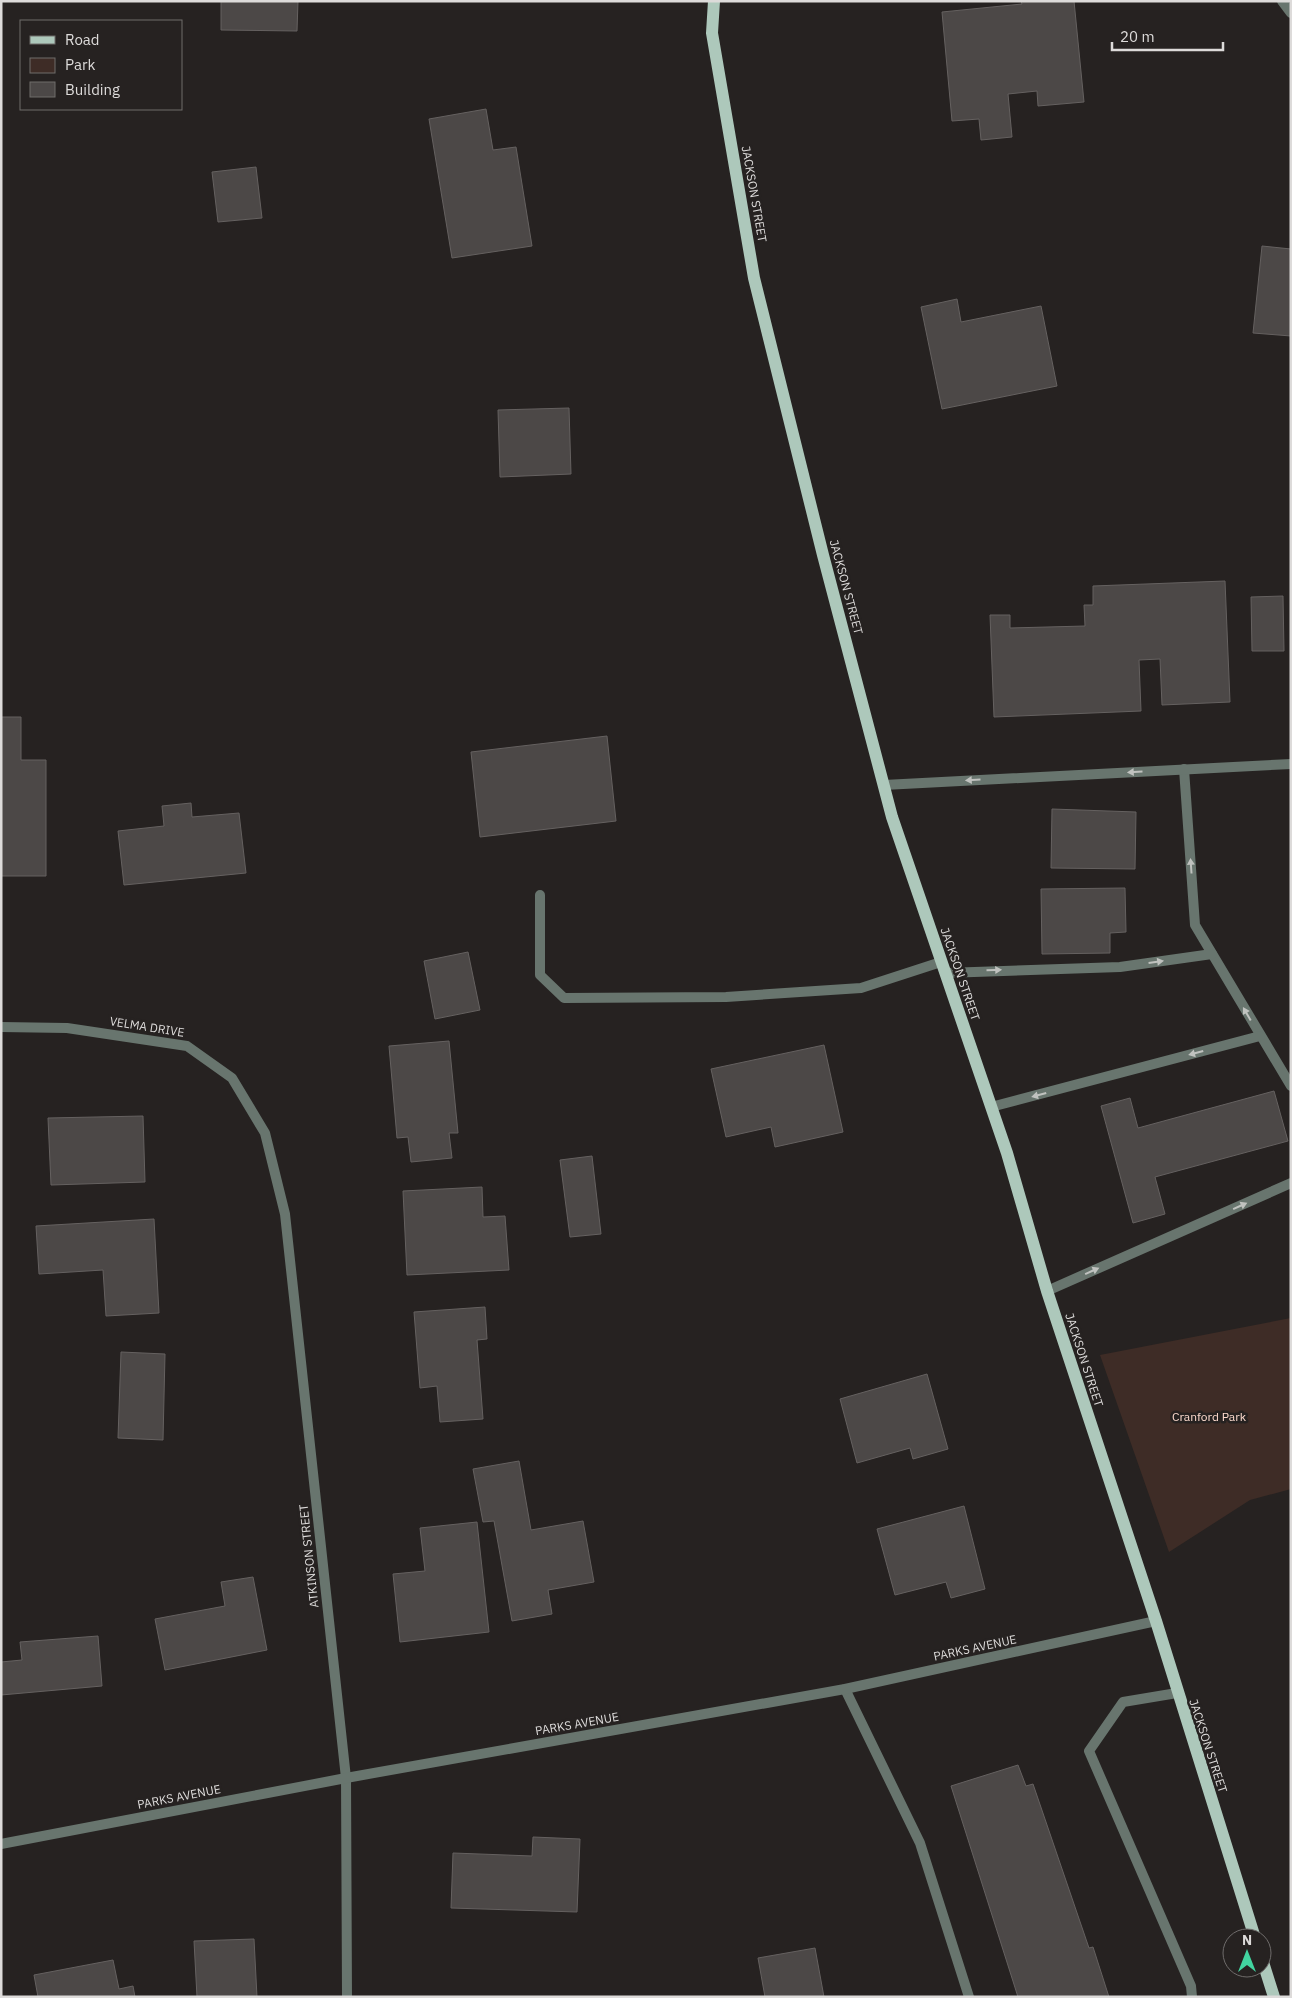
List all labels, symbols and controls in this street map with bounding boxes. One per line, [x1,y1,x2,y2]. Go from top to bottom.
legend [20,20,182,110]
scale bar [1112,20,1223,52]
text: 20 m [1120,27,1155,46]
text: Road [65,30,100,49]
text: Park [65,55,95,74]
text: Building [65,80,120,99]
street label: JACKSON STREET [739,145,770,243]
street label: JACKSON STREET [827,538,866,636]
one-way arrow [1127,768,1143,776]
one-way arrow [965,777,981,785]
one-way arrow [1187,858,1195,874]
street label: JACKSON STREET [937,925,983,1023]
one-way arrow [1148,958,1164,966]
one-way arrow [986,966,1002,974]
one-way arrow [1243,1008,1252,1021]
street label: VELMA DRIVE [109,1013,186,1040]
one-way arrow [1188,1049,1203,1057]
one-way arrow [1031,1091,1046,1099]
one-way arrow [1233,1201,1247,1209]
one-way arrow [1085,1267,1099,1275]
street label: JACKSON STREET [1062,1311,1107,1409]
park label: Cranford Park [1172,1409,1247,1424]
street label: ATKINSON STREET [296,1504,321,1608]
street label: PARKS AVENUE [932,1631,1018,1664]
street label: JACKSON STREET [1186,1697,1231,1795]
street label: PARKS AVENUE [534,1709,620,1738]
street label: PARKS AVENUE [136,1781,222,1812]
north arrow [1222,1928,1272,1978]
text: N [1242,1931,1252,1949]

